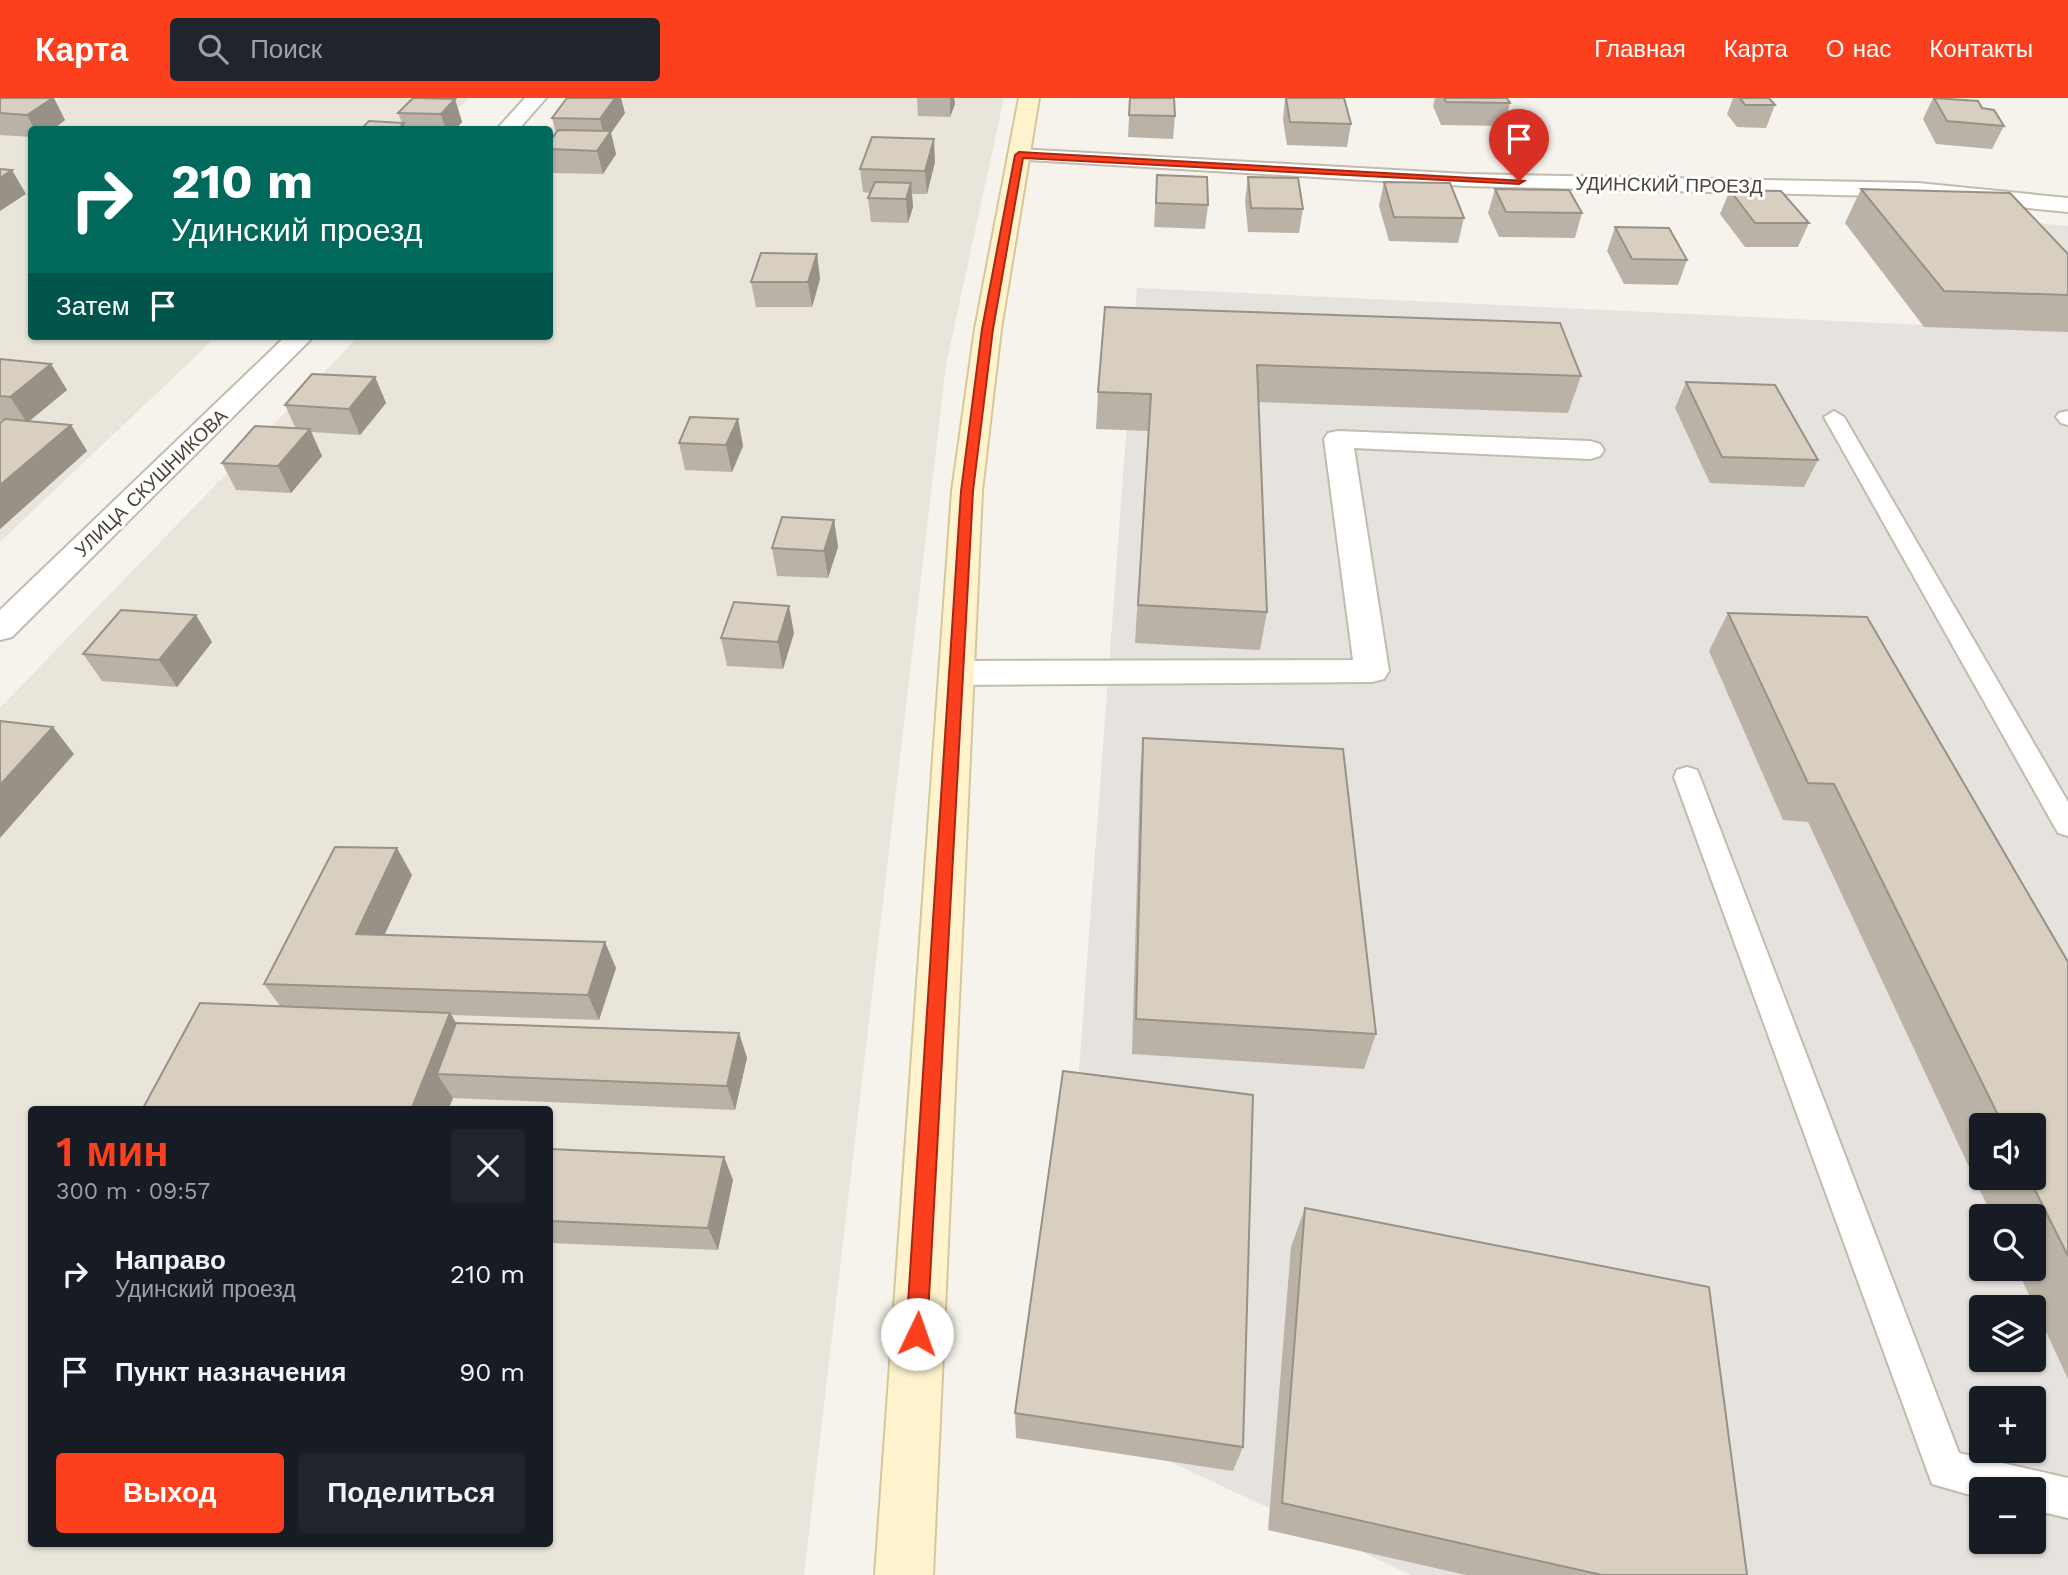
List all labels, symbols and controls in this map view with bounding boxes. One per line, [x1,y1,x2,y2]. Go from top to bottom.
search box [170,18,660,81]
text: Карта [35,30,128,69]
icon: search [194,30,232,68]
text: Поиск [250,34,322,64]
text: Главная [1594,35,1686,63]
text: Карта [1724,35,1788,63]
text: О нас [1826,35,1891,63]
text: Контакты [1929,35,2033,63]
pin [1489,109,1549,181]
icon: arrive [1500,120,1538,158]
text: 210 m [171,152,313,210]
icon: right [56,154,147,245]
street label: УДИНСКИЙ ПРОЕЗД [1575,172,1763,198]
text: Удинский проезд [171,211,422,249]
icon: arrive [144,287,182,325]
text: Затем [56,291,130,321]
street label: УЛИЦА СКУШНИКОВА [70,404,232,562]
map controls [1969,1113,2046,1554]
button: sound [1969,1113,2046,1190]
text: 1 мин [56,1127,169,1176]
button: close [451,1129,525,1203]
text: 300 m · 09:57 [56,1178,210,1205]
button: search [1969,1204,2046,1281]
text: Направо [115,1245,226,1275]
icon: right [56,1255,94,1293]
text: 210 m [450,1259,525,1289]
text: Удинский проезд [115,1276,296,1303]
button: layers [1969,1295,2046,1372]
position arrow [880,1297,954,1371]
icon: arrive [56,1353,94,1391]
text: Пункт назначения [115,1357,346,1387]
text: 90 m [459,1357,525,1387]
button: + [1969,1386,2046,1463]
button: Выход [56,1453,284,1533]
button: Поделиться [298,1453,525,1533]
button: − [1969,1477,2046,1554]

